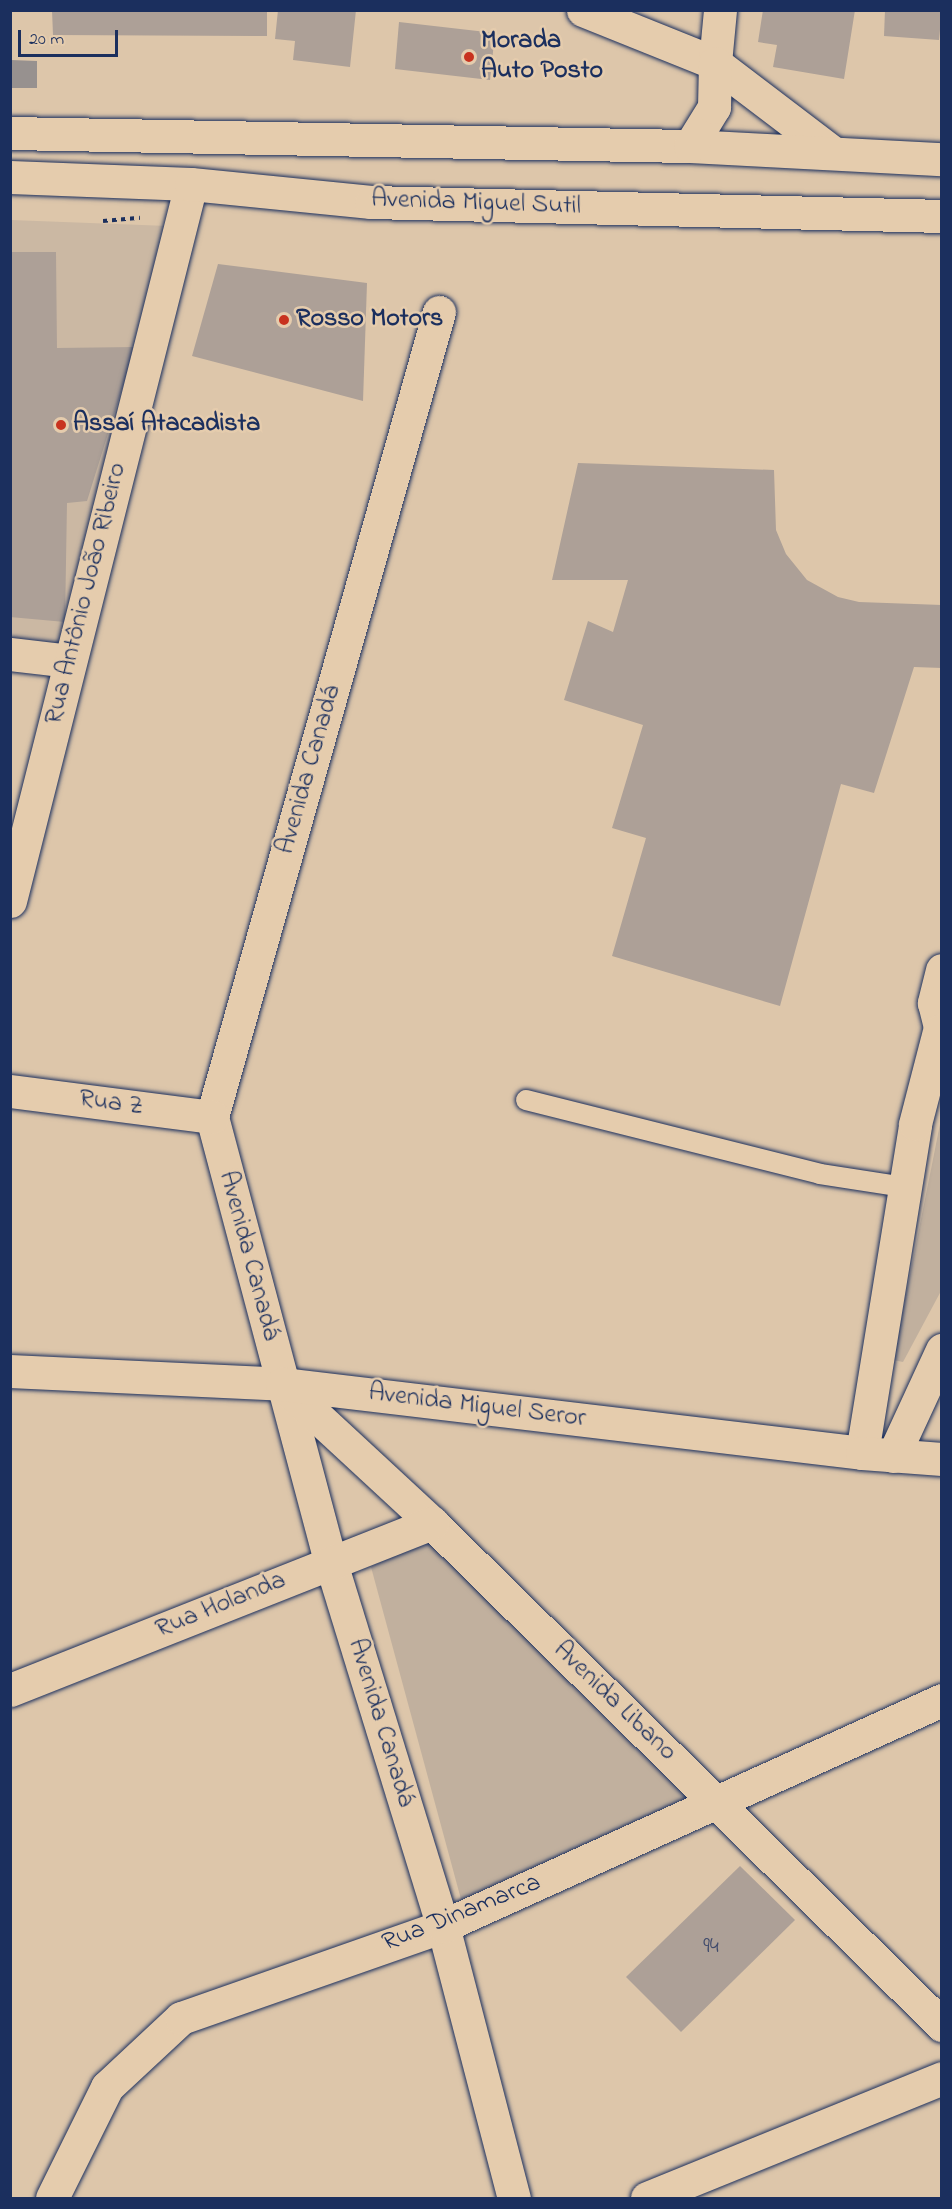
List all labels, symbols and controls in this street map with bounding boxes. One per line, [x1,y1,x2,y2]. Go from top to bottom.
scale bar [21,18,122,56]
place label: Morada Auto Posto [481,26,603,88]
text: 20 m [29,27,64,53]
marker: Morada Auto Posto [462,50,476,64]
street label: Avenida Miguel Sutil [371,185,581,223]
place label: Rosso Motors [296,304,443,336]
marker: Rosso Motors [277,313,291,327]
place label: Assaí Atacadista [73,409,260,441]
marker: Assaí Atacadista [54,418,68,432]
street label: Rua Antônio João Ribeiro [39,460,135,728]
street label: Avenida Canadá [271,682,349,858]
street label: Rua Z [77,1084,145,1124]
street label: Avenida Canadá [210,1168,286,1344]
street label: Avenida Miguel Seror [367,1378,587,1436]
street label: Rua Holanda [151,1566,291,1646]
street label: Avenida Canadá [340,1635,420,1811]
street label: Avenida Libano [546,1635,682,1769]
street label: Rua Dinamarca [378,1868,546,1960]
house number: 94 [703,1935,719,1961]

